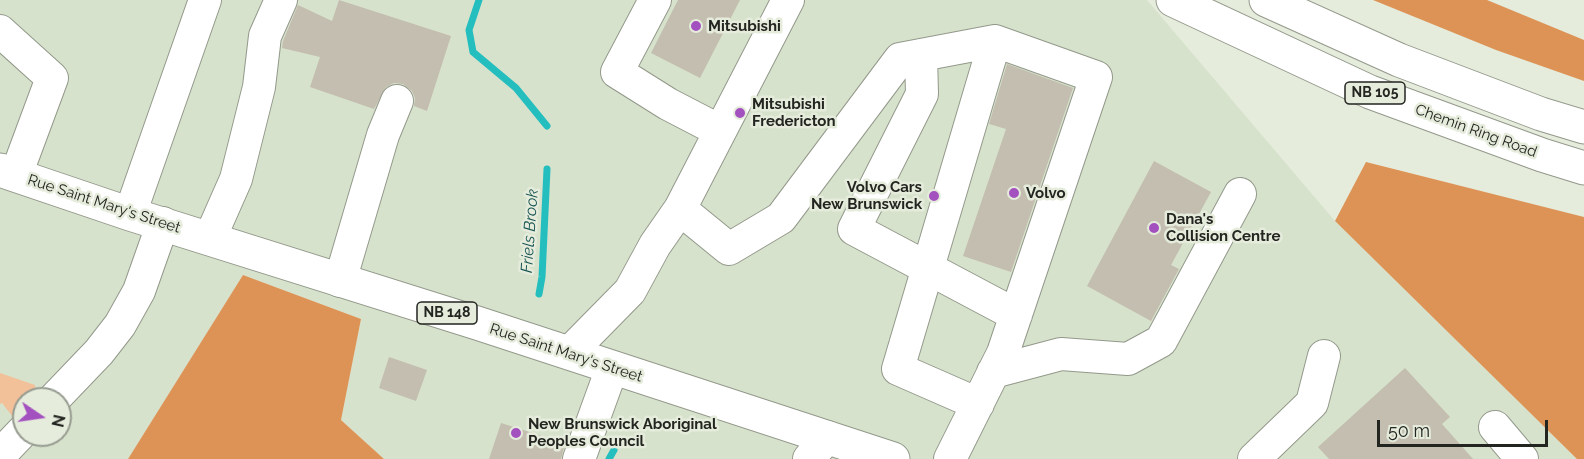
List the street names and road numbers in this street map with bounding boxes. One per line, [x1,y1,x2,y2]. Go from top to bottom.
road number: NB 105 [1345,82,1405,104]
street label: Chemin Ring Road [1413,101,1539,161]
street label: Rue Saint Mary's Street [25,171,183,237]
road number: NB 148 [417,302,477,324]
street label: Rue Saint Mary's Street [487,320,645,386]

